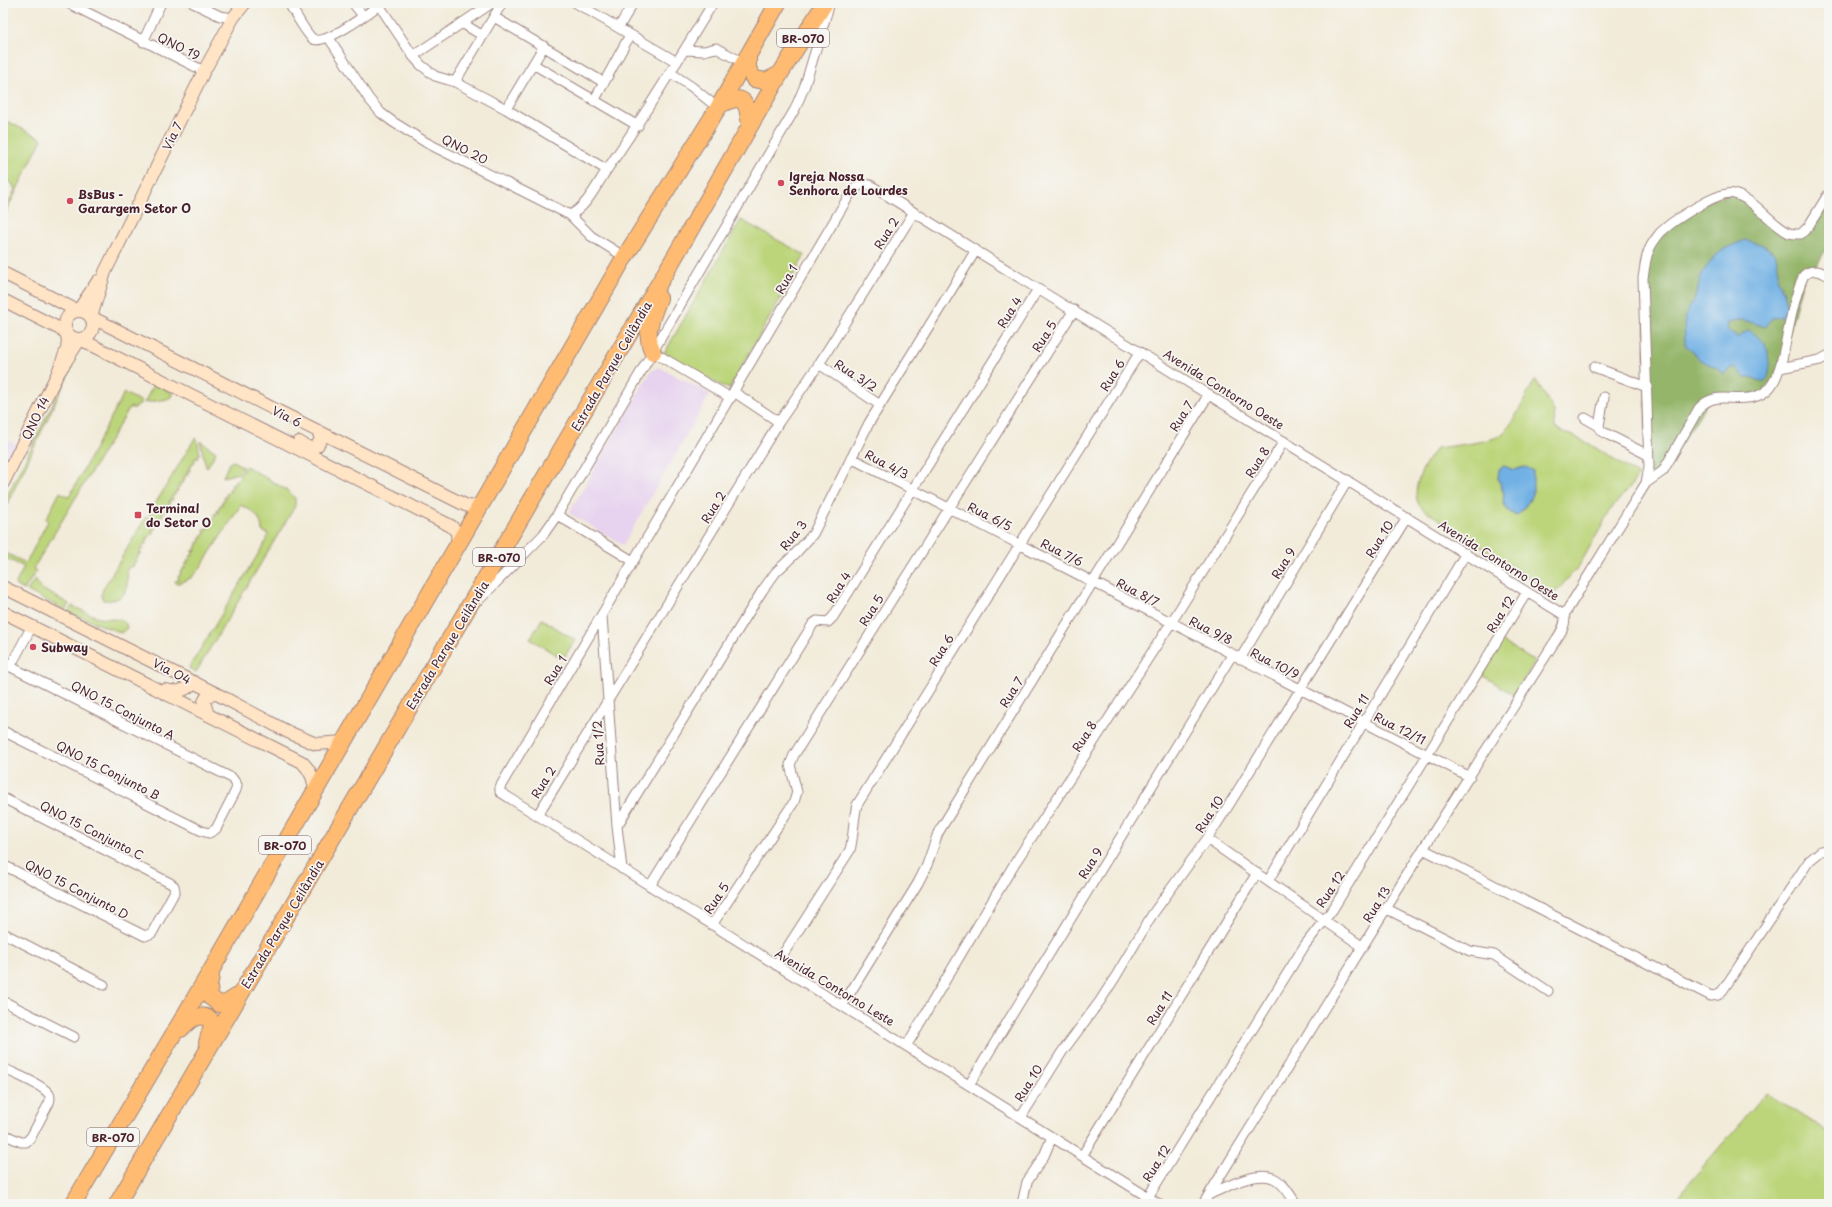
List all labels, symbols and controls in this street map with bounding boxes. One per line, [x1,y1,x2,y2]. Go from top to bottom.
street label: QNO 19 [155,28,203,64]
road number: BR-070 [777,29,829,47]
street label: Via 7 [157,119,187,153]
street label: QNO 20 [439,130,491,168]
place label: Igreja Nossa Senhora de Lourdes [789,167,908,199]
marker: Igreja Nossa Senhora de Lourdes [776,178,786,188]
place label: BsBus - Garargem Setor O [78,185,191,217]
marker: BsBus - Garargem Setor O [65,196,75,206]
street label: Rua 2 [869,213,903,253]
street label: Rua 1 [770,261,802,297]
street label: Rua 4 [992,293,1026,331]
street label: Estrada Parque Ceilândia [566,297,656,434]
street label: Rua 5 [1027,317,1061,355]
street label: Avenida Contorno Oeste [1160,344,1288,434]
street label: Rua 3/2 [831,354,881,396]
street label: Rua 6 [1095,355,1129,395]
street label: QNO 14 [17,393,53,443]
street label: Rua 7 [1165,397,1198,435]
street label: Via 6 [269,401,305,431]
street label: Rua 8 [1240,443,1274,481]
street label: Rua 4/3 [862,445,912,483]
street label: Rua 2 [696,487,730,527]
street label: Rua 6/5 [965,497,1015,535]
place label: Terminal do Setor O [146,499,211,531]
marker: Terminal do Setor O [133,510,143,520]
street label: Avenida Contorno Oeste [1435,515,1563,605]
street label: Rua 3 [775,516,811,554]
street label: Rua 10 [1361,517,1398,561]
street label: Rua 7/6 [1038,534,1086,570]
street label: Rua 9 [1267,544,1299,582]
road number: BR-070 [473,548,525,566]
street label: Rua 4 [821,568,855,606]
street label: Rua 8/7 [1113,573,1163,611]
street label: Estrada Parque Ceilândia [401,577,493,713]
street label: Rua 5 [854,591,888,629]
street label: Rua 12 [1482,592,1518,636]
street label: Rua 9/8 [1186,611,1236,649]
street label: Rua 6 [924,630,958,670]
place label: Subway [41,638,88,656]
marker: Subway [28,642,38,652]
street label: Rua 10/9 [1247,643,1303,683]
street label: Rua 1 [539,652,571,688]
street label: Via O4 [150,654,194,688]
street label: Rua 7 [995,673,1028,711]
street label: QNO 15 Conjunto A [68,676,178,744]
street label: Rua 11 [1339,691,1373,731]
street label: Rua 12/11 [1371,707,1429,749]
street label: Rua 8 [1067,717,1101,755]
street label: Rua 1/2 [587,720,609,766]
street label: QNO 15 Conjunto B [53,736,163,804]
street label: Rua 2 [526,762,560,802]
street label: Rua 10 [1190,792,1228,836]
street label: QNO 15 Conjunto C [37,796,147,864]
road number: BR-070 [259,836,311,854]
street label: Rua 9 [1074,844,1106,882]
street label: QNO 15 Conjunto D [22,855,132,923]
street label: Estrada Parque Ceilândia [236,856,328,992]
street label: Rua 12 [1311,867,1349,911]
street label: Rua 5 [699,879,733,917]
street label: Rua 13 [1358,882,1394,926]
street label: Avenida Contorno Leste [772,944,899,1030]
street label: Rua 11 [1142,988,1176,1028]
street label: Rua 10 [1010,1061,1047,1105]
road number: BR-070 [87,1128,139,1146]
street label: Rua 12 [1138,1141,1174,1185]

